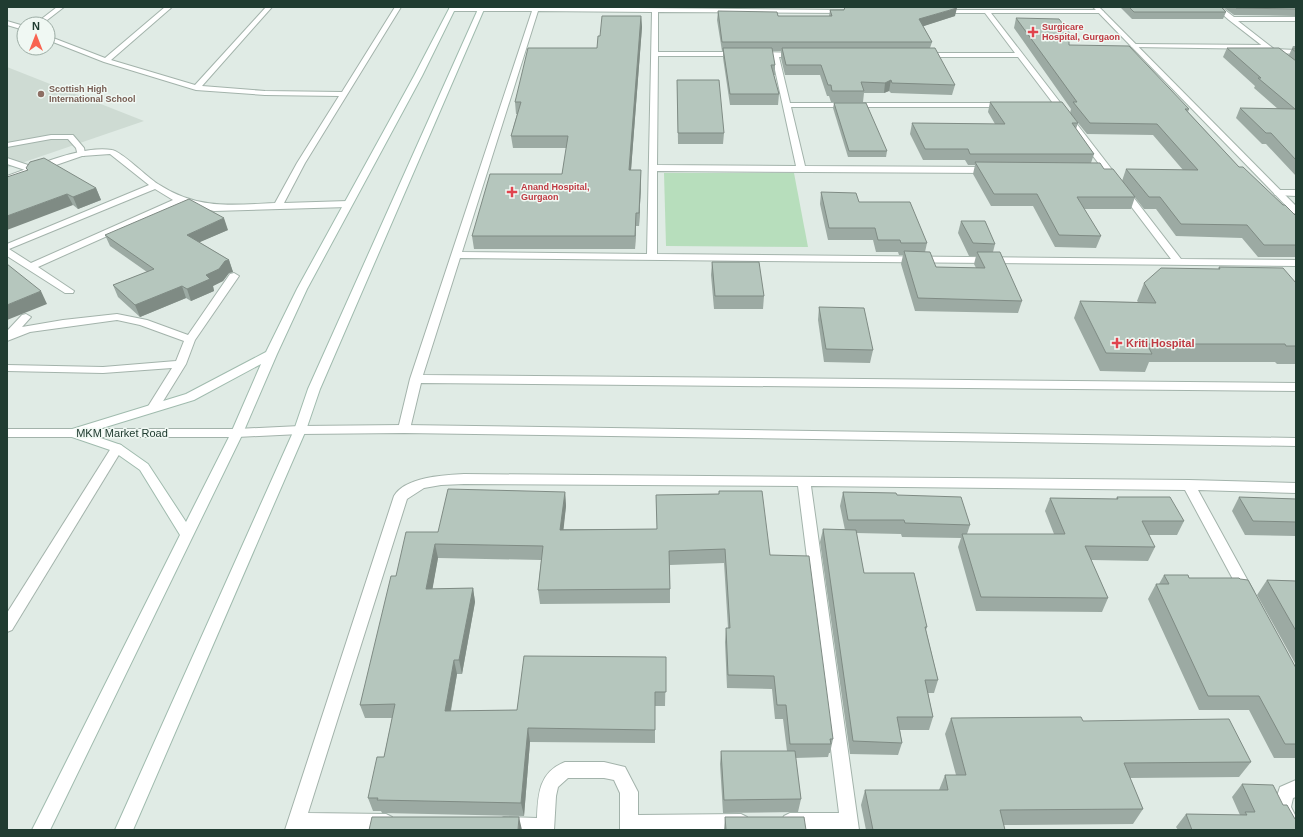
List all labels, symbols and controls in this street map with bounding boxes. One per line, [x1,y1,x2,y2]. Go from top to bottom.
north arrow [16,16,56,56]
text: N [32,20,40,32]
place label: Surgicare Hospital, Gurgaon [1042,22,1120,42]
marker: Surgicare Hospital, Gurgaon [1027,26,1039,38]
place label: Scottish High International School [49,84,136,104]
marker: Scottish High International School [36,89,46,99]
place label: Anand Hospital, Gurgaon [521,182,590,202]
marker: Anand Hospital, Gurgaon [506,186,518,198]
marker: Kriti Hospital [1111,337,1123,349]
place label: Kriti Hospital [1126,337,1194,349]
street label: MKM Market Road [76,427,168,439]

